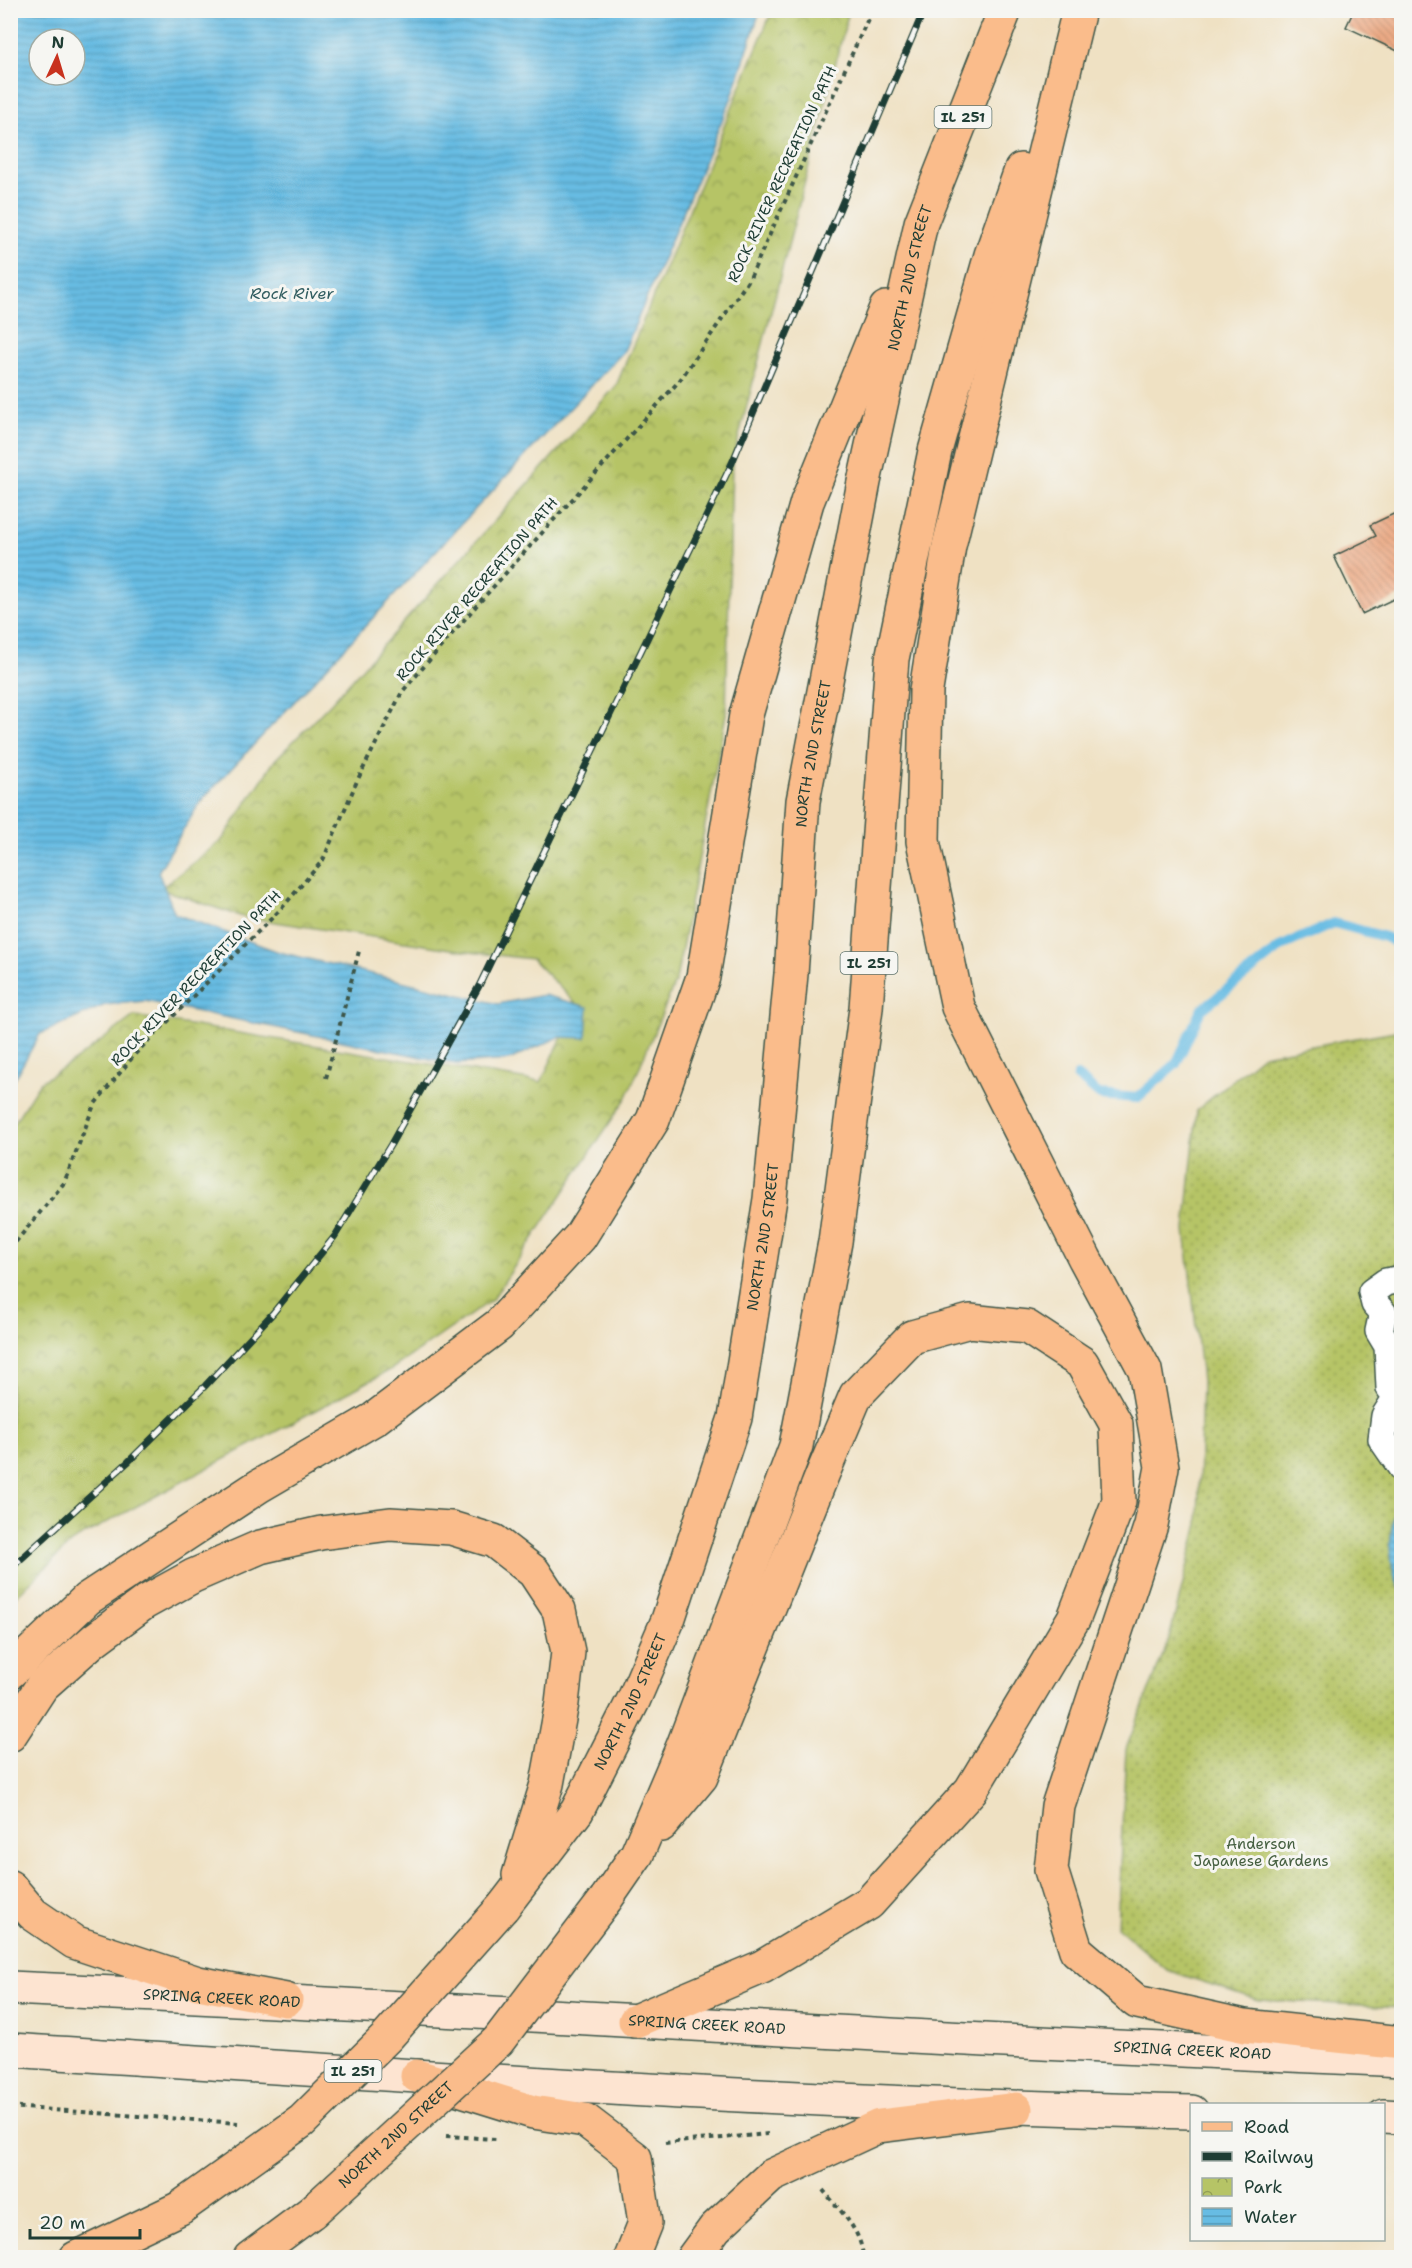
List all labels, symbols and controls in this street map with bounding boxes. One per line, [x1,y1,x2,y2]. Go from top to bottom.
north arrow [27,27,87,87]
text: N [51,32,65,53]
street label: ROCK RIVER RECREATION PATH [723,62,841,286]
road number: IL 251 [934,106,992,128]
street label: NORTH 2ND STREET [883,202,937,353]
water label: Rock River [250,283,334,304]
street label: ROCK RIVER RECREATION PATH [392,493,562,685]
street label: NORTH 2ND STREET [791,679,836,828]
street label: ROCK RIVER RECREATION PATH [107,886,286,1070]
road number: IL 251 [840,952,898,974]
street label: NORTH 2ND STREET [742,1162,783,1312]
street label: NORTH 2ND STREET [589,1630,671,1773]
park label: Anderson Japanese Gardens [1193,1834,1329,1871]
street label: SPRING CREEK ROAD [142,1984,301,2012]
street label: SPRING CREEK ROAD [628,2010,786,2039]
street label: SPRING CREEK ROAD [1113,2037,1272,2064]
road number: IL 251 [324,2060,382,2082]
street label: NORTH 2ND STREET [334,2077,458,2193]
legend [1190,2103,1385,2241]
text: Road [1244,2115,1289,2139]
text: Railway [1244,2145,1314,2169]
text: Park [1244,2175,1283,2199]
scale bar [30,2202,140,2240]
text: Water [1244,2205,1297,2229]
text: 20 m [39,2211,85,2235]

